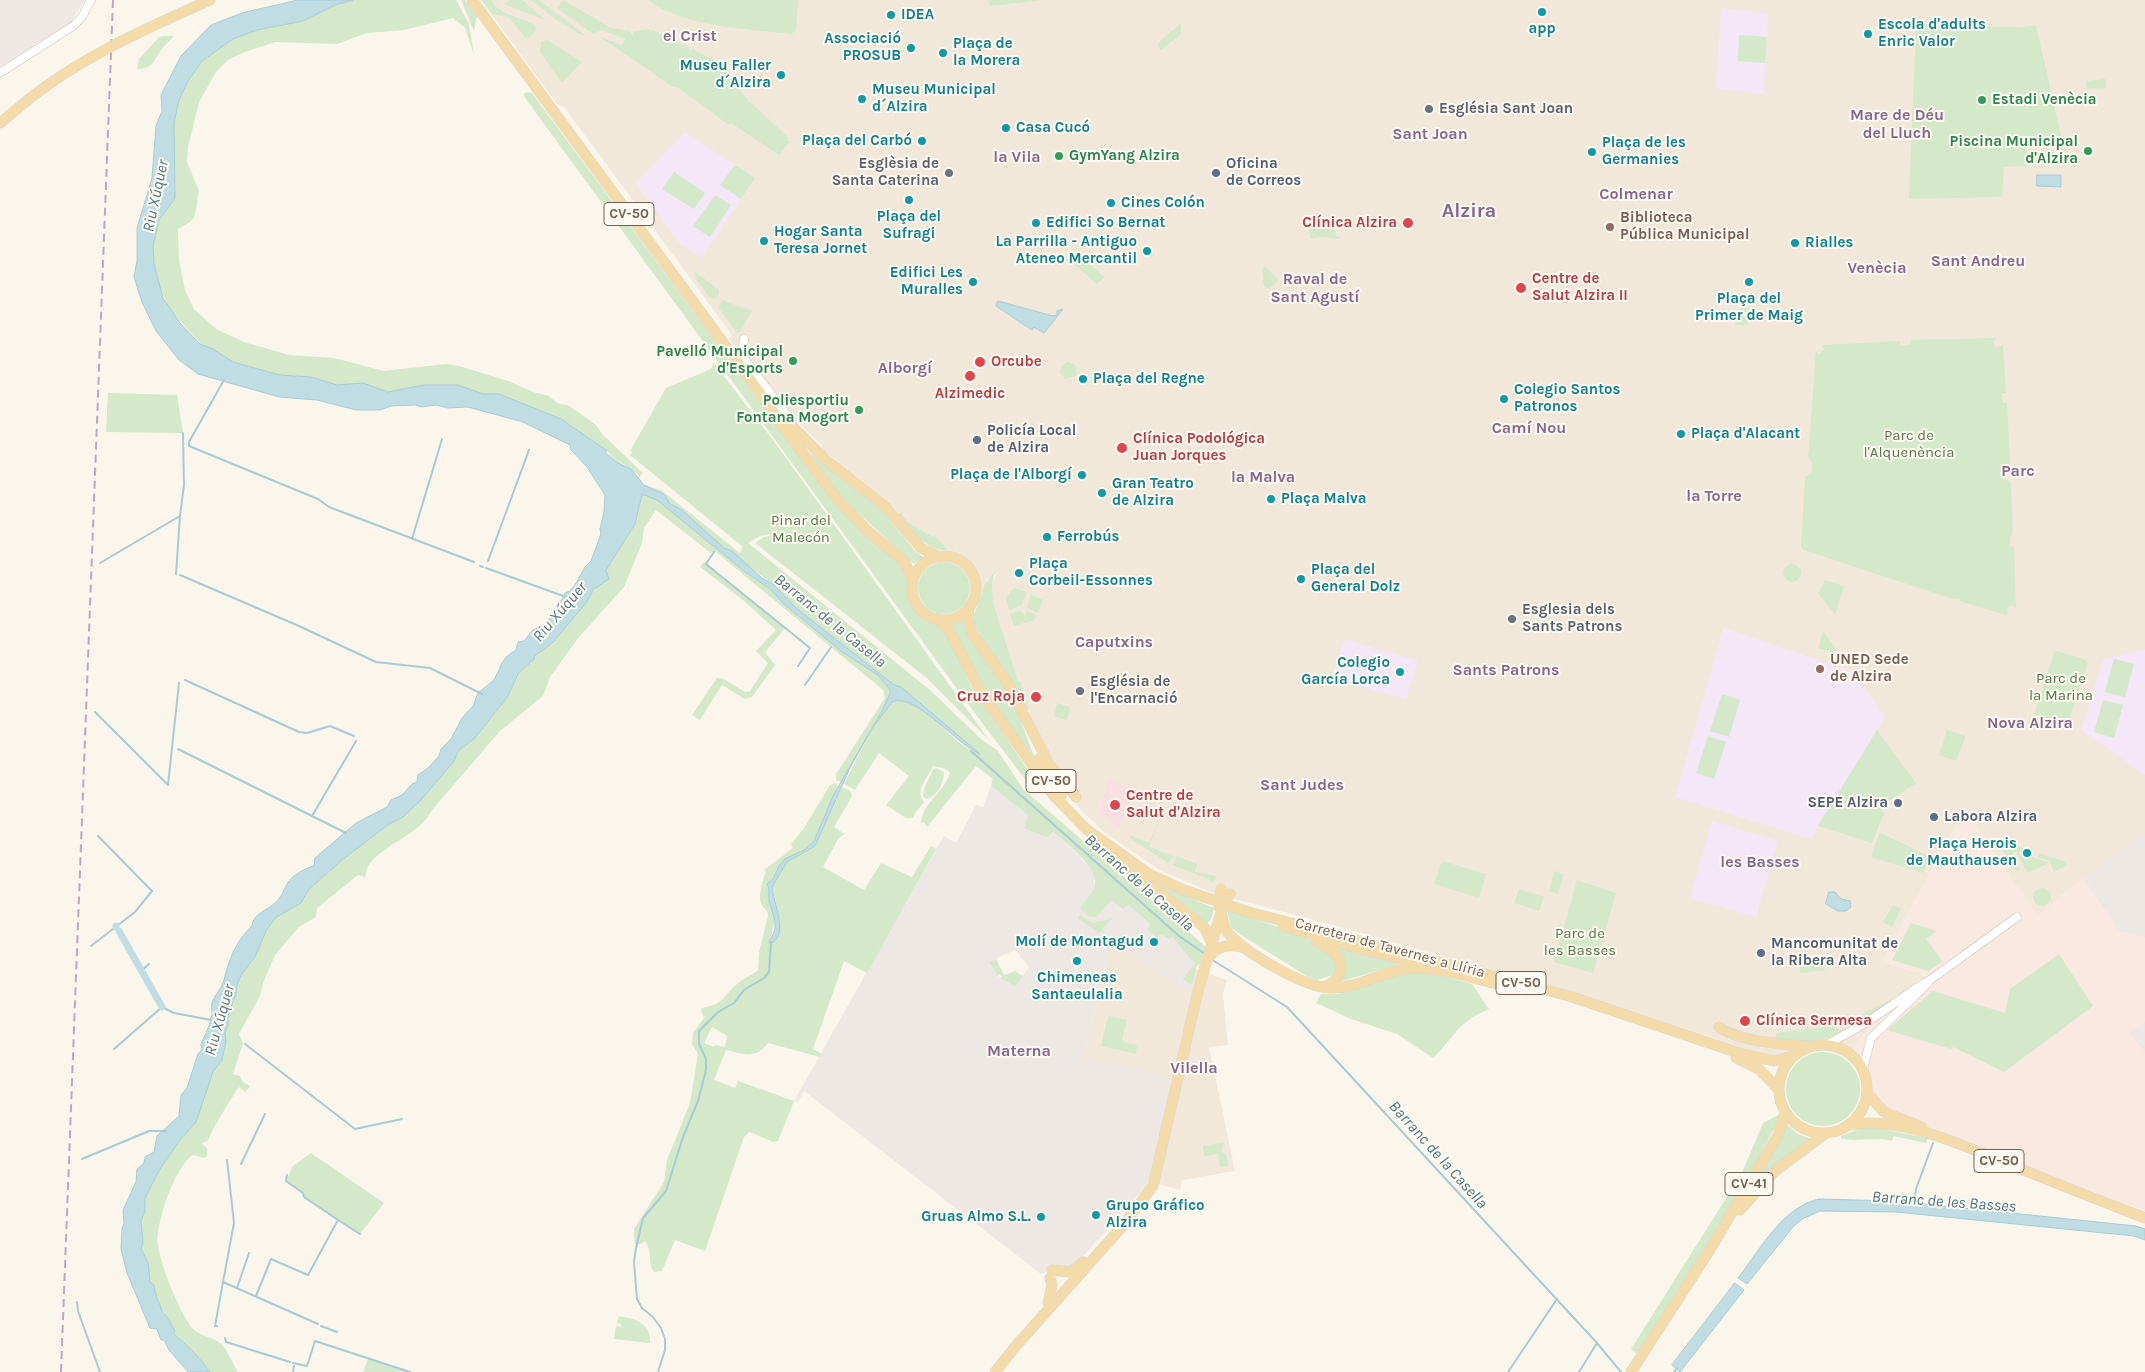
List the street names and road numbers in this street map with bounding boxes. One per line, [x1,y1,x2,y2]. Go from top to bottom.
road number: CV-50 [604,202,654,225]
road number: CV-50 [1026,769,1076,792]
street label: Carretera de Tavernes a Llíria [1293,914,1487,982]
road number: CV-50 [1496,971,1546,994]
road number: CV-50 [1974,1150,2024,1172]
road number: CV-41 [1725,1172,1773,1196]

